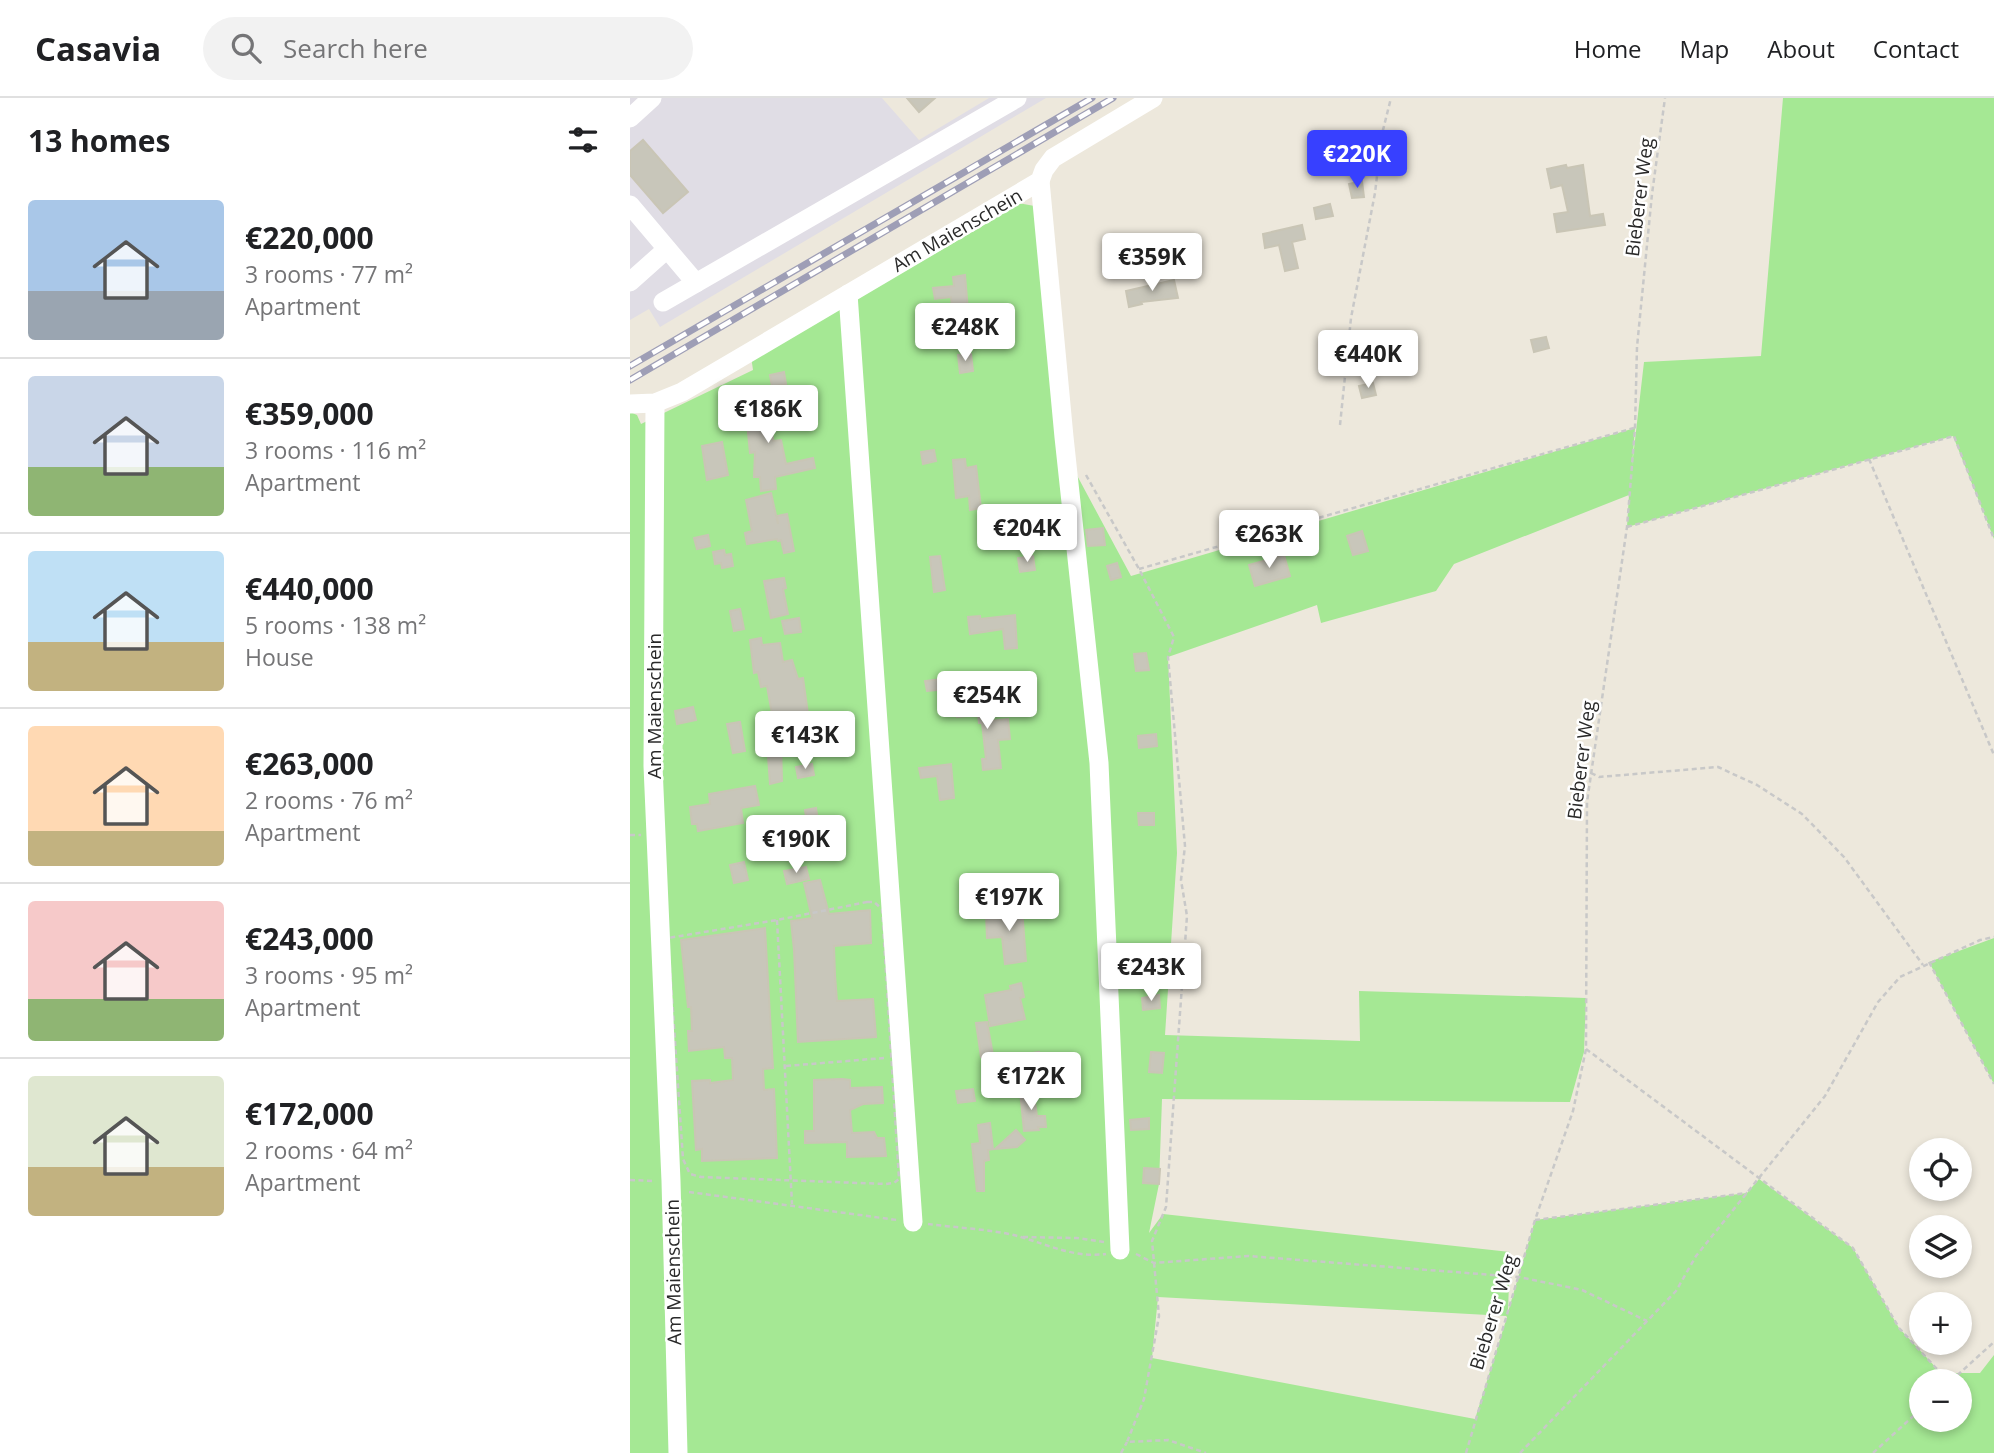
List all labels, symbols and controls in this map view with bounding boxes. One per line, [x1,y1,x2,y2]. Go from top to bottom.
search box [203,17,693,80]
text: Casavia [35,26,161,71]
icon: search [227,29,265,67]
text: Search here [283,30,428,66]
text: Home [1574,32,1642,65]
text: Map [1680,32,1729,65]
text: About [1767,32,1835,65]
text: Contact [1873,32,1959,65]
text: 13 homes [28,120,171,161]
icon: filters [564,121,602,159]
pin: €220K [1308,130,1406,190]
street label: Bieberer Weg [1619,136,1659,258]
text: €220K [1323,137,1391,169]
street label: Am Maienschein [887,182,1027,278]
text: €220,000 [245,217,374,258]
icon: home [84,228,168,312]
pin: €359K [1103,234,1201,293]
text: €359K [1118,240,1186,272]
text: 3 rooms · 77 m² [245,258,413,290]
text: Apartment [245,290,361,322]
pin: €248K [916,303,1014,363]
text: €248K [931,310,999,342]
pin: €440K [1319,330,1417,390]
text: €440K [1334,337,1402,369]
pin: €186K [719,386,817,445]
text: €186K [734,392,802,424]
text: €359,000 [245,393,374,434]
icon: home [84,404,168,488]
text: 3 rooms · 116 m² [245,434,426,466]
text: Apartment [245,466,361,498]
pin: €204K [978,504,1076,564]
pin: €263K [1220,510,1318,570]
text: €204K [993,511,1061,543]
text: €263K [1235,517,1303,549]
text: €440,000 [245,568,374,609]
icon: home [84,579,168,663]
text: 5 rooms · 138 m² [245,609,426,641]
street label: Am Maienschein [641,633,667,779]
text: House [245,641,314,673]
pin: €254K [938,672,1036,731]
text: €254K [953,678,1021,710]
street label: Bieberer Weg [1561,699,1601,821]
pin: €143K [756,712,854,771]
text: €143K [771,718,839,750]
text: €263,000 [245,743,374,784]
icon: home [84,754,168,838]
text: 2 rooms · 76 m² [245,784,413,816]
text: Apartment [245,816,361,848]
pin: €190K [747,816,845,875]
text: €190K [762,822,830,854]
pin: €197K [960,874,1058,933]
text: €197K [975,880,1043,912]
text: €243,000 [245,918,374,959]
icon: home [84,929,168,1013]
pin: €243K [1102,944,1200,1003]
text: €243K [1117,950,1185,982]
text: 3 rooms · 95 m² [245,959,413,991]
text: Apartment [245,991,361,1023]
pin: €172K [982,1052,1080,1112]
text: €172K [997,1059,1065,1091]
text: €172,000 [245,1093,374,1134]
icon: home [84,1104,168,1188]
text: 2 rooms · 64 m² [245,1134,413,1166]
map controls [1909,1138,1972,1432]
button: locate [1909,1138,1972,1201]
text: Apartment [245,1166,361,1198]
street label: Am Maienschein [659,1199,687,1345]
button: layers [1909,1215,1972,1278]
street label: Bieberer Weg [1463,1251,1523,1373]
button: + [1909,1292,1972,1355]
button: − [1909,1369,1972,1432]

